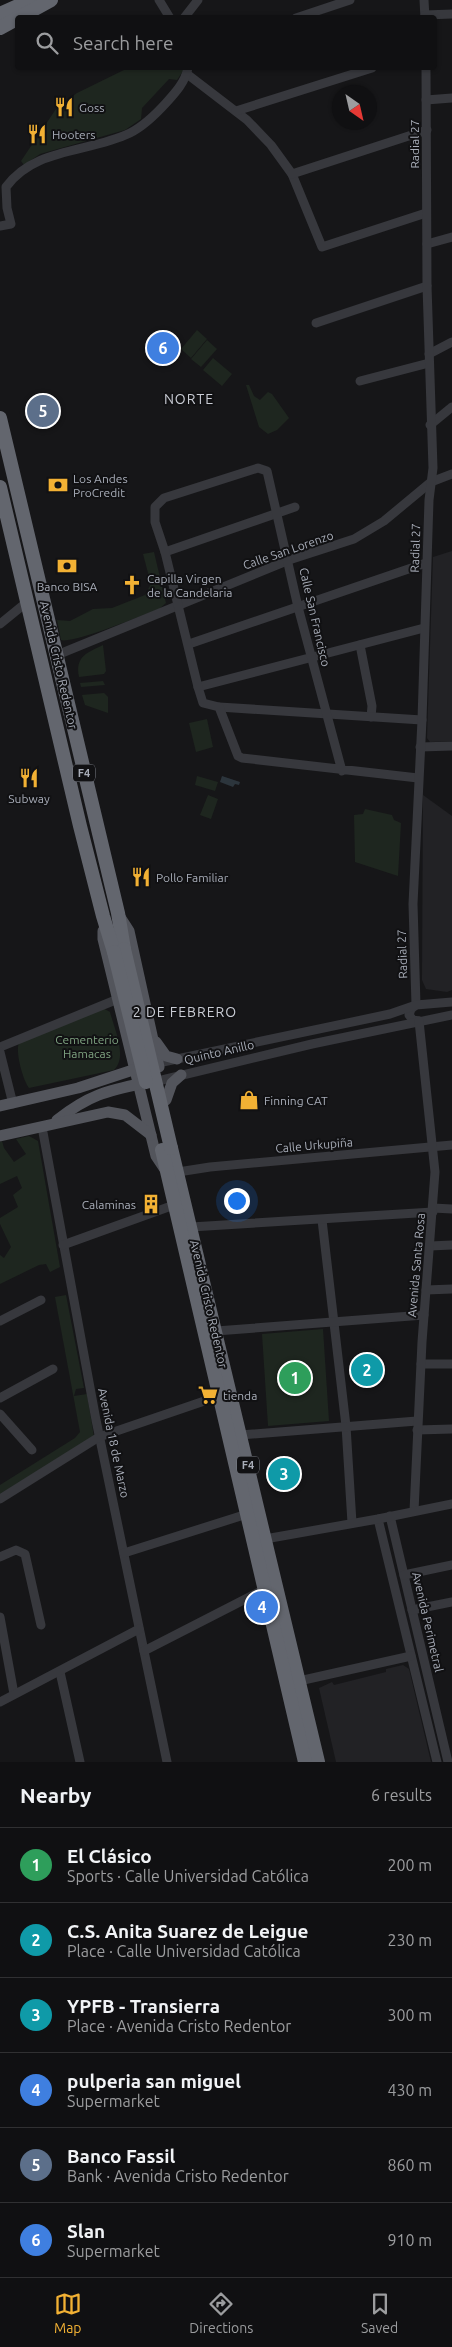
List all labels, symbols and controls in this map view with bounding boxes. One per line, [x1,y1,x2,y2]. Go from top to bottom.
search box [15,15,437,70]
icon: search [33,29,61,57]
text: Search here [73,32,173,54]
north arrow [332,85,377,130]
restaurant icon: Goss [53,96,75,118]
place label: Goss [79,101,104,114]
street label: Radial 27 [408,119,421,169]
restaurant icon: Hooters [26,123,48,145]
place label: Hooters [52,128,95,141]
pin: 6 [147,329,179,367]
district label: NORTE [164,391,214,407]
pin: 5 [27,392,59,430]
place label: Los Andes ProCredit [73,472,128,499]
bank icon: Los Andes ProCredit [47,474,69,496]
street label: Radial 27 [408,523,422,573]
street label: Calle San Lorenzo [241,528,335,572]
bank icon: Banco BISA [56,555,78,577]
street label: Calle San Francisco [297,566,333,668]
place label: Capilla Virgen de la Candelaria [147,572,232,599]
church icon: Capilla Virgen de la Candelaria [121,574,143,596]
place label: Banco BISA [37,580,98,593]
street label: Avenida Cristo Redentor [38,600,80,731]
road number: F4 [73,764,95,781]
restaurant icon: Subway [18,767,40,789]
place label: Subway [8,792,50,805]
restaurant icon: Pollo Familiar [130,866,152,888]
place label: Pollo Familiar [156,871,229,884]
street label: Radial 27 [395,929,409,979]
district label: 2 DE FEBRERO [133,1004,237,1020]
park label: Cementerio Hamacas [55,1033,119,1060]
street label: Quinto Anillo [183,1038,255,1066]
shop icon: Finning CAT [238,1089,260,1111]
place label: Finning CAT [264,1094,328,1107]
street label: Calle Urkupiña [275,1135,353,1155]
your location [224,1188,250,1214]
building icon: Calaminas [140,1193,162,1215]
place label: Calaminas [82,1198,136,1211]
street label: Avenida Santa Rosa [405,1212,427,1318]
street label: Avenida Cristo Redentor [188,1239,230,1370]
pin: 2 [351,1351,383,1389]
pin: 1 [279,1359,311,1397]
supermarket icon: tienda [197,1384,219,1406]
street label: Avenida 18 de Marzo [96,1387,132,1499]
place label: tienda [223,1389,257,1402]
pin: 3 [268,1455,300,1493]
road number: F4 [237,1456,259,1474]
street label: Avenida Perimetral [410,1571,446,1673]
pin: 4 [246,1588,278,1626]
text: Nearby [20,1783,91,1807]
text: 6 results [371,1786,432,1804]
text: El Clásico [67,1845,152,1867]
text: 1 [31,1856,41,1874]
text: 200 m [387,1856,432,1874]
text: Sports · Calle Universidad Católica [67,1867,309,1885]
text: C.S. Anita Suarez de Leigue [67,1920,309,1942]
text: 2 [31,1931,41,1949]
text: 230 m [387,1931,432,1949]
text: Place · Calle Universidad Católica [67,1942,301,1960]
text: YPFB - Transierra [67,1995,220,2017]
text: 3 [31,2006,41,2024]
text: 300 m [387,2006,432,2024]
text: Place · Avenida Cristo Redentor [67,2017,291,2035]
text: pulperia san miguel [67,2070,241,2092]
text: 4 [31,2081,41,2099]
text: 430 m [387,2081,432,2099]
text: Supermarket [67,2092,160,2110]
text: Banco Fassil [67,2145,175,2167]
text: 5 [31,2156,41,2174]
text: 860 m [387,2156,432,2174]
text: Bank · Avenida Cristo Redentor [67,2167,289,2185]
text: Slan [67,2220,105,2242]
text: 6 [31,2231,41,2249]
text: 910 m [387,2231,432,2249]
text: Supermarket [67,2242,160,2260]
tab: Map [54,2290,82,2336]
tab: Directions [189,2290,253,2336]
tab: Saved [361,2290,398,2336]

